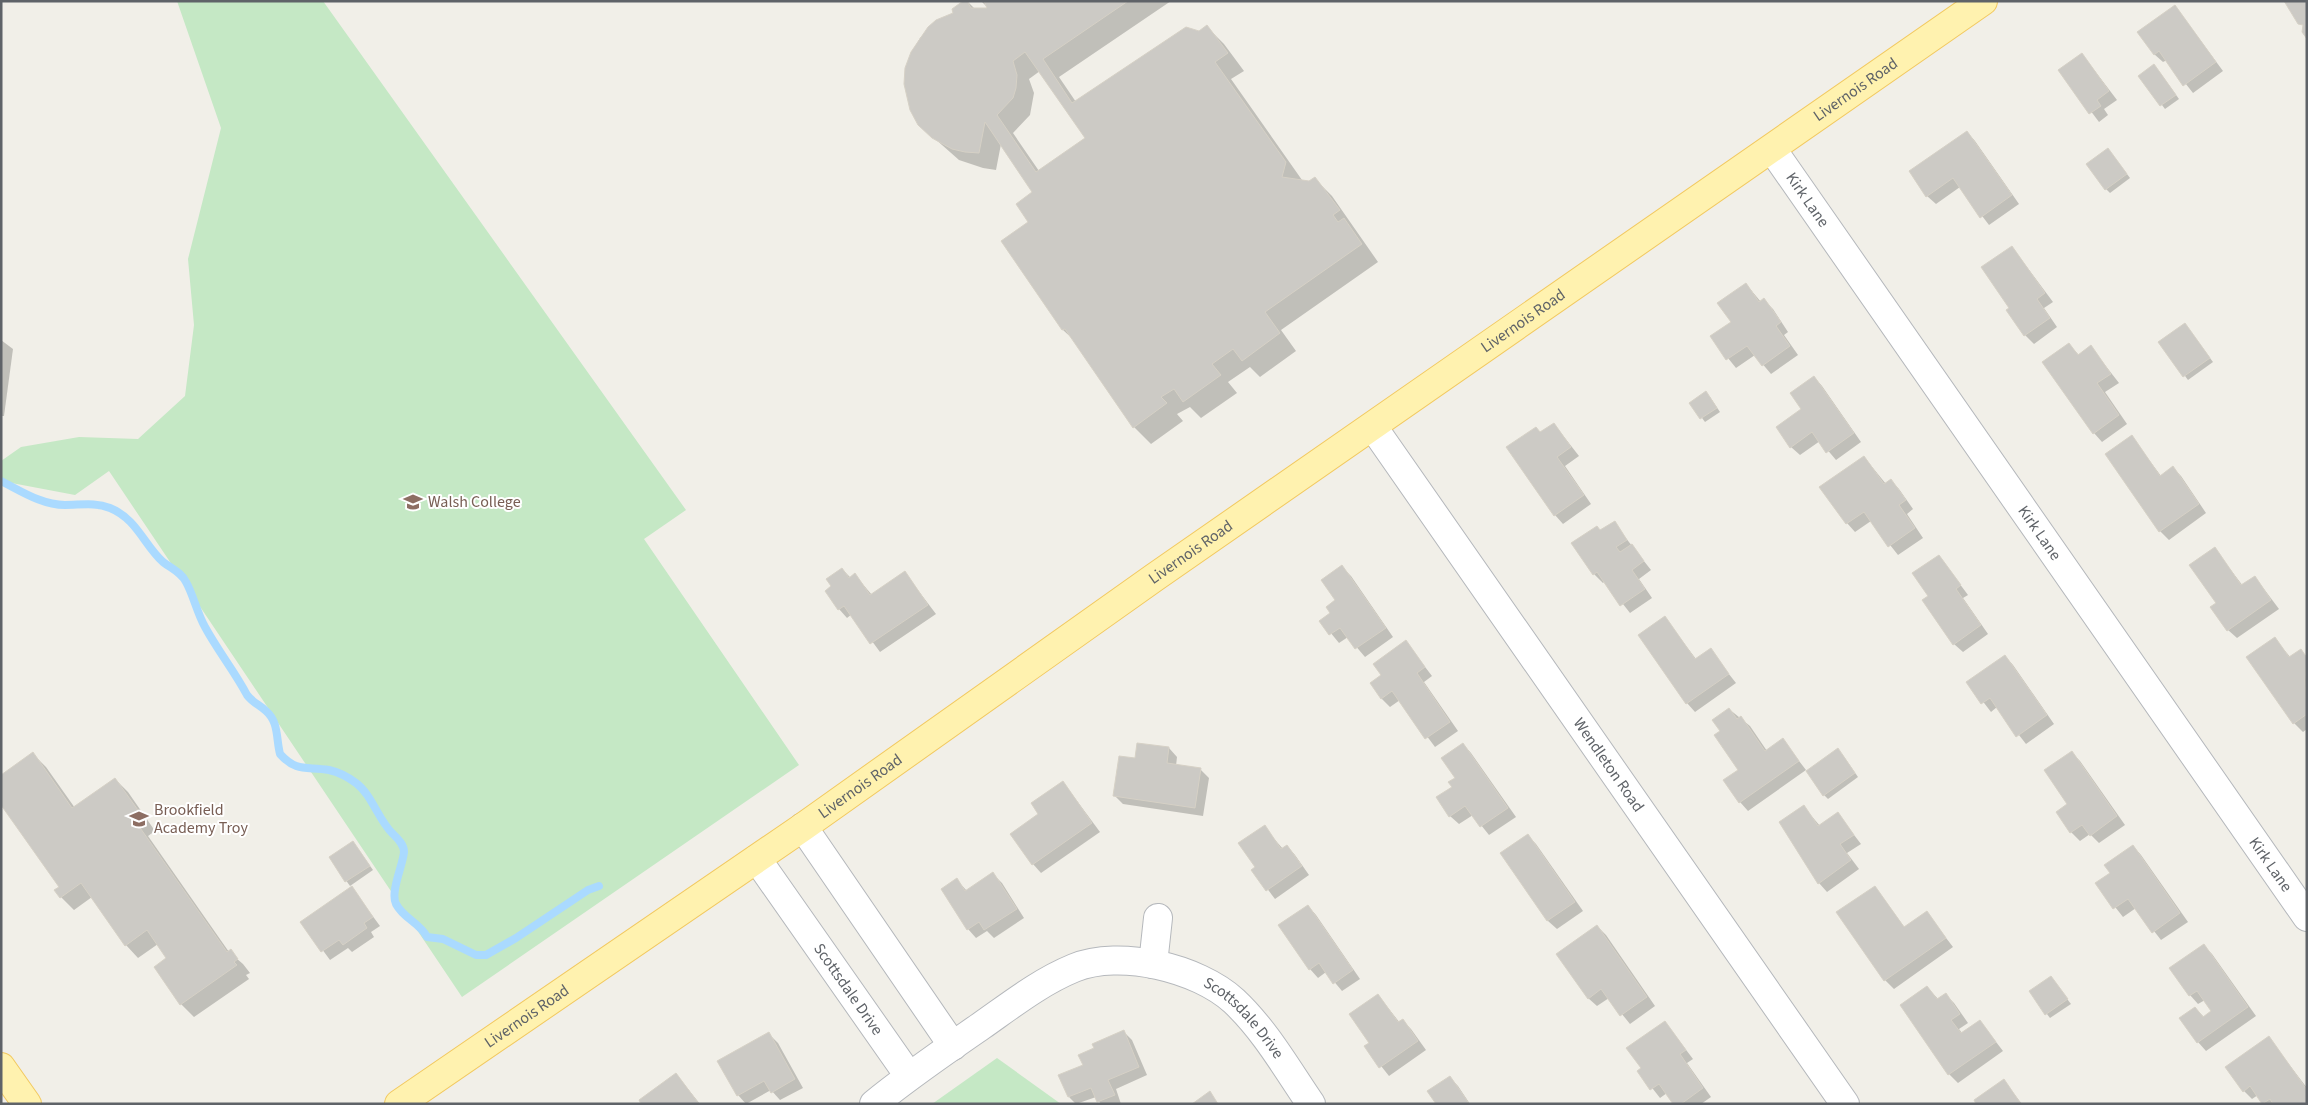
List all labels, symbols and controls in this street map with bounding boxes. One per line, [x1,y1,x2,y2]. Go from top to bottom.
street label: Livernois Road [1809,53,1902,127]
street label: Kirk Lane [1781,168,1834,232]
street label: Livernois Road [1476,284,1570,358]
school or university icon: Walsh College [402,491,424,513]
place label: Walsh College [428,491,521,513]
street label: Kirk Lane [2013,501,2066,565]
street label: Livernois Road [1144,515,1237,589]
street label: Wendleton Road [1568,713,1649,816]
street label: Livernois Road [814,749,907,824]
place label: Brookfield Academy Troy [154,799,248,839]
school or university icon: Brookfield Academy Troy [128,808,150,830]
street label: Kirk Lane [2244,833,2297,896]
street label: Scottsdale Drive [808,939,888,1040]
street label: Scottsdale Drive [1200,972,1289,1063]
street label: Livernois Road [480,979,574,1053]

